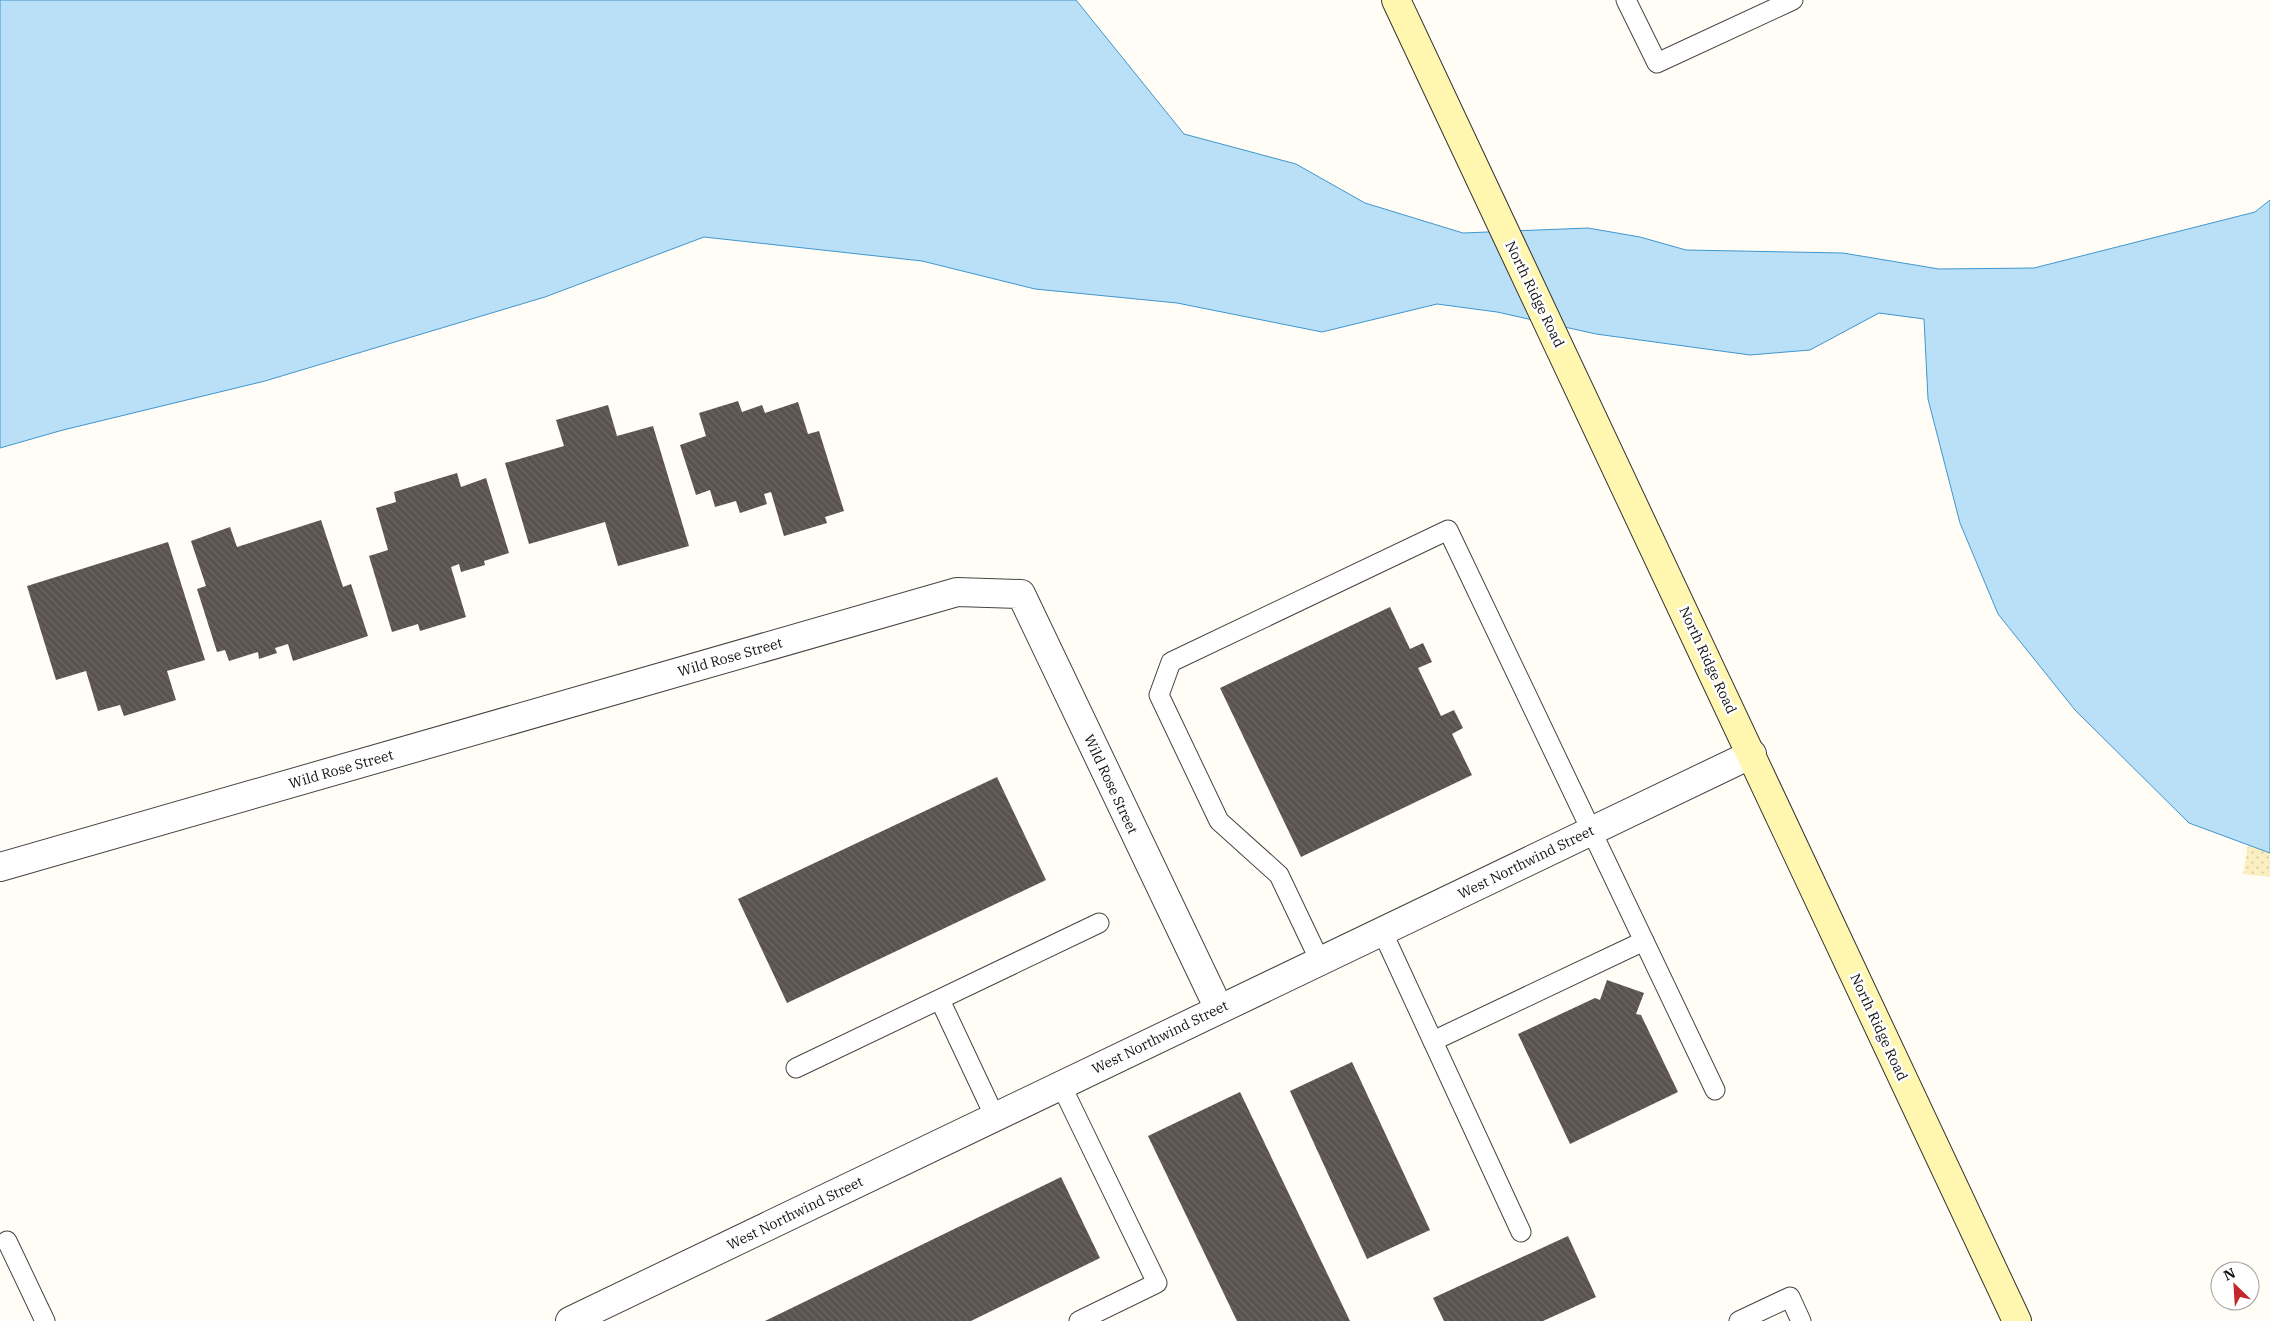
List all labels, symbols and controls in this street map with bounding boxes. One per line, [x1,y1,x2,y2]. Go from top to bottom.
street label: North Ridge Road [1501,238,1569,351]
street label: North Ridge Road [1675,604,1741,717]
street label: Wild Rose Street [676,633,784,680]
street label: Wild Rose Street [1080,731,1142,837]
street label: Wild Rose Street [287,745,395,792]
street label: West Northwind Street [1455,821,1597,903]
street label: North Ridge Road [1846,971,1912,1084]
street label: West Northwind Street [1089,996,1231,1078]
street label: West Northwind Street [724,1172,866,1254]
north arrow [2210,1261,2260,1311]
text: N [2221,1264,2238,1285]

